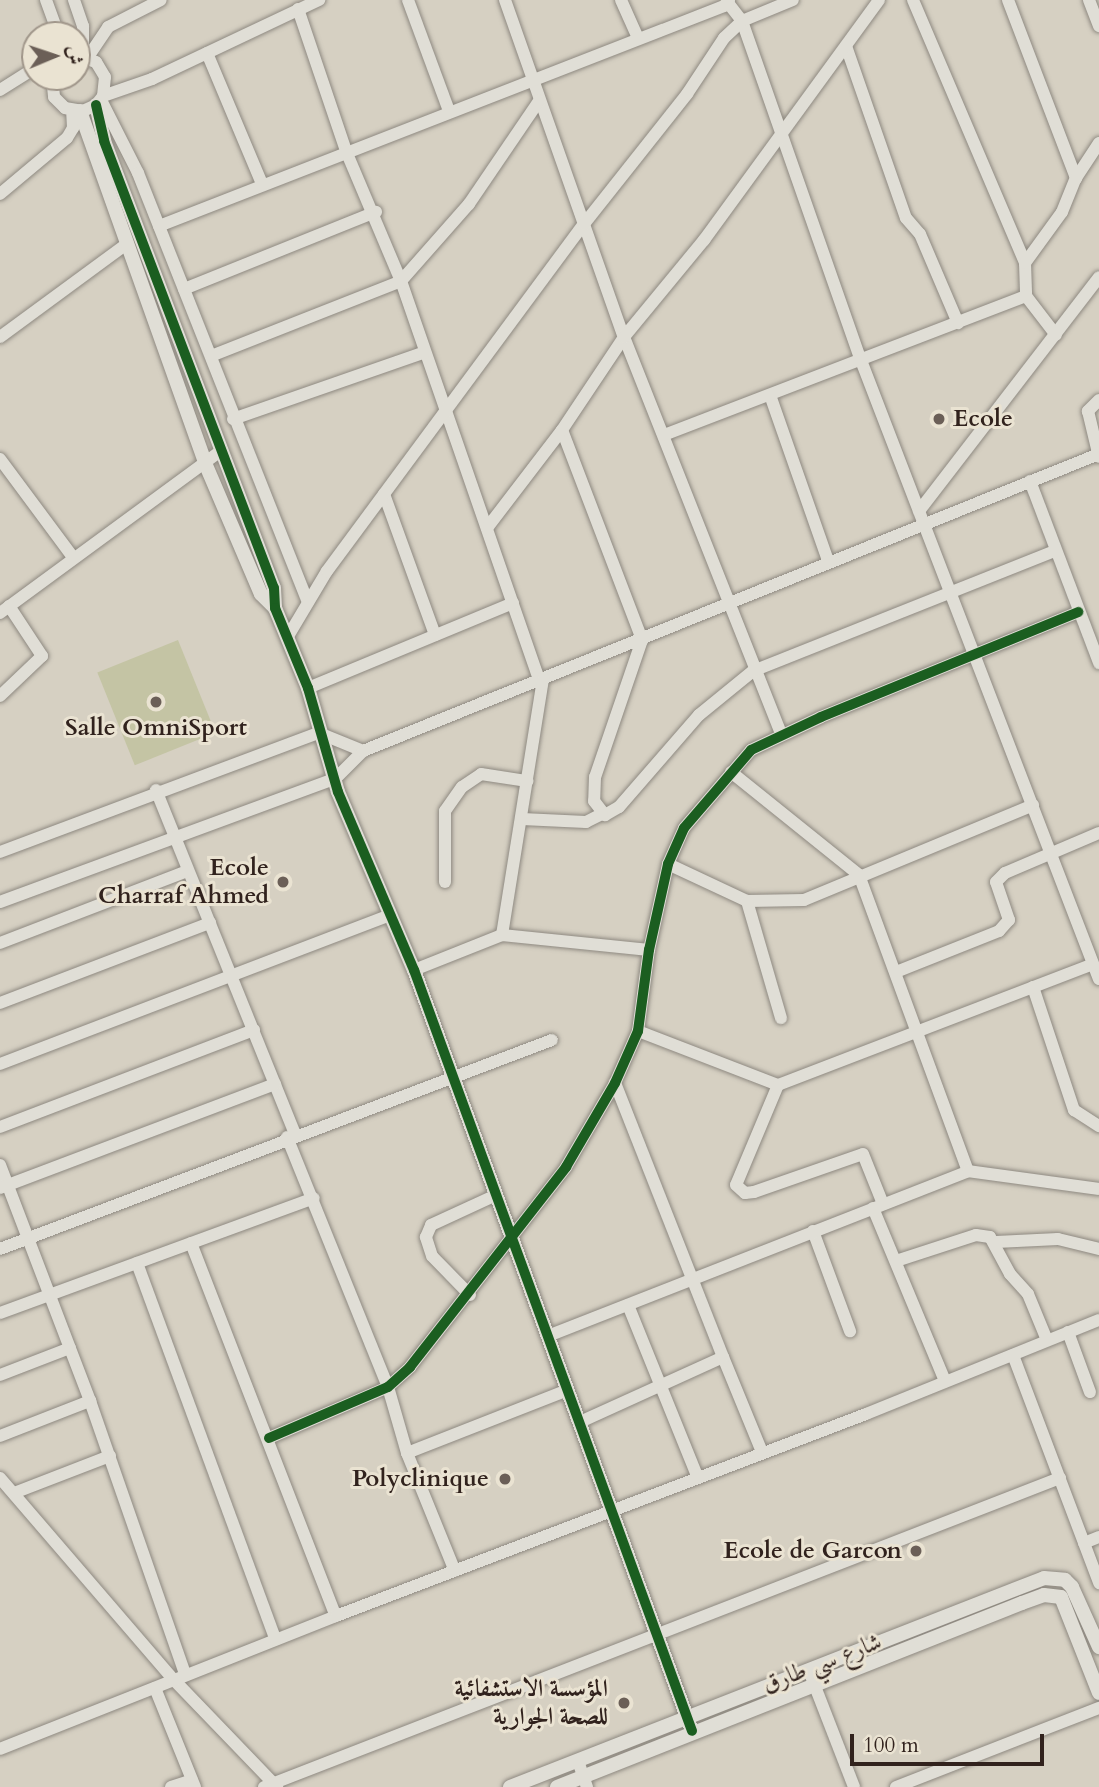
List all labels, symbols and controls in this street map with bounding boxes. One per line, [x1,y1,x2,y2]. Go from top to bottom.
north arrow [21,21,91,91]
text: ش [62,45,88,65]
place label: Ecole [953,405,1013,433]
marker: Ecole [931,411,947,427]
marker: Salle OmniSport [148,694,164,710]
place label: Salle OmniSport [65,714,247,742]
place label: Ecole Charraf Ahmed [98,854,269,910]
marker: Ecole Charraf Ahmed [275,874,291,890]
place label: Polyclinique [352,1465,489,1493]
marker: Polyclinique [495,1469,515,1489]
place label: Ecole de Garcon [723,1537,902,1565]
marker: Ecole de Garcon [908,1543,924,1559]
street label: شارع سي طارق [758,1627,886,1699]
place label: المؤسسة الاستشفائية للصحة الجوارية [455,1675,608,1731]
marker: المؤسسة الاستشفائية للصحة الجوارية [614,1693,634,1713]
scale bar [854,1720,1048,1764]
text: 100 m [863,1731,919,1760]

